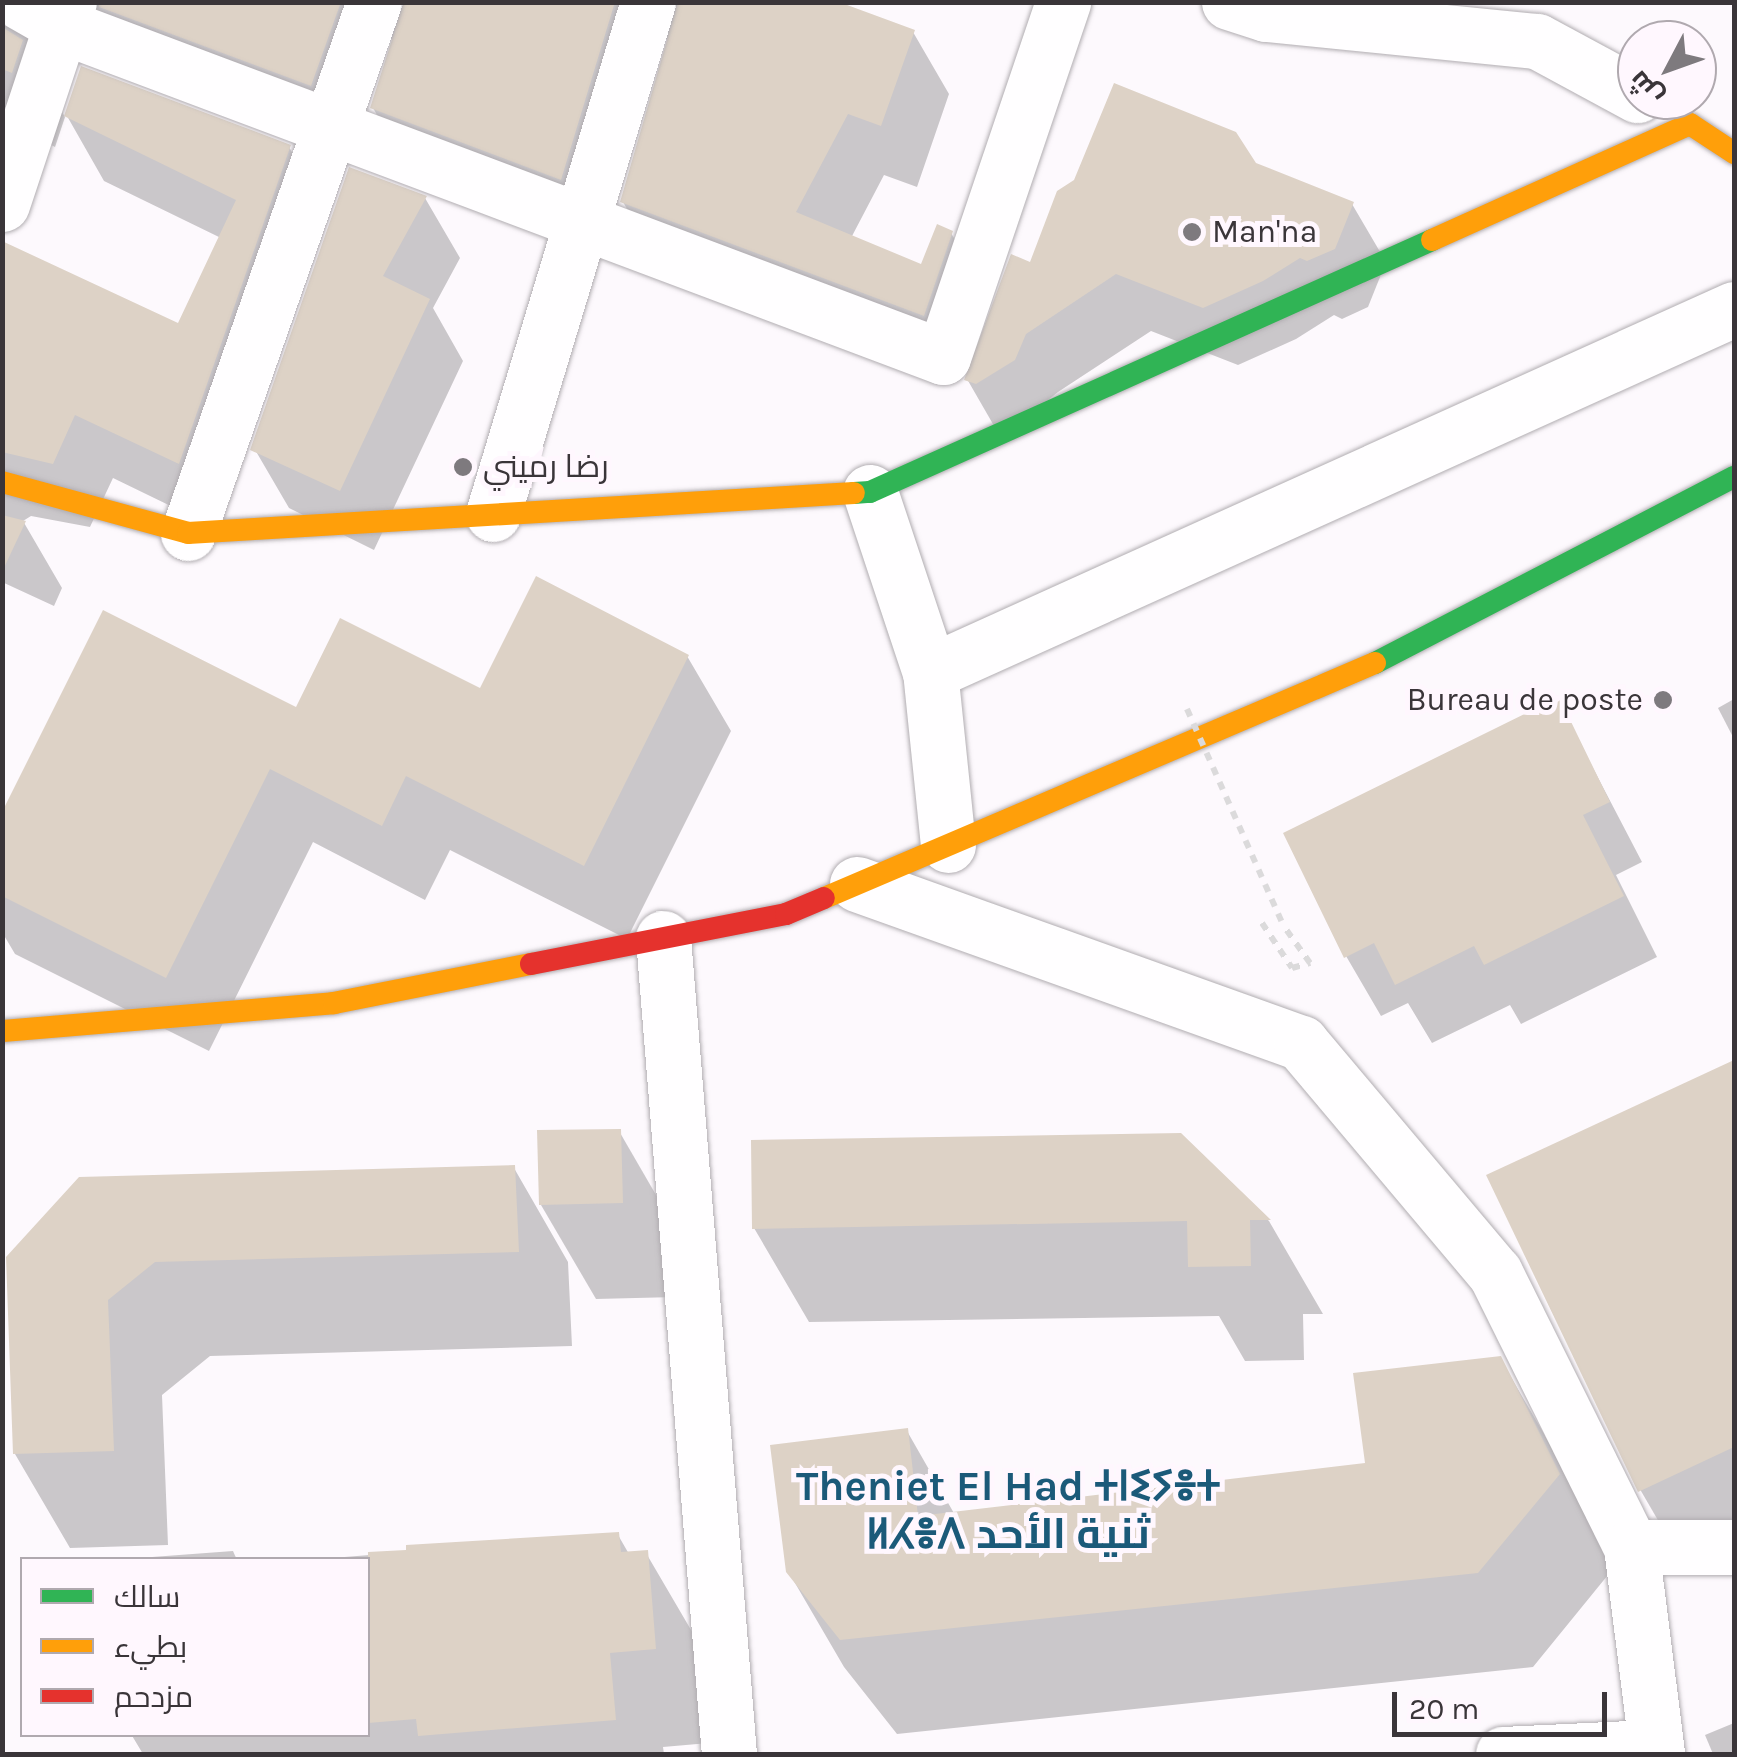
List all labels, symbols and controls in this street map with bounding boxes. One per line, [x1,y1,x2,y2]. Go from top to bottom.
north arrow [1617,20,1717,120]
text: ش [1621,64,1670,113]
place label: Man'na [1212,213,1317,251]
marker: Man'na [1181,221,1203,243]
place label: رضا رميني [483,448,609,486]
marker: رضا رميني [452,456,474,478]
place label: Bureau de poste [1407,681,1643,719]
marker: Bureau de poste [1652,689,1674,711]
district label: Theniet El Had ⵜⵏⵉⵢⴻⵜ ⵍⵃⴻⴷ ثنية الأحد [796,1461,1220,1560]
legend [20,1557,370,1737]
text: سالك [114,1579,180,1615]
text: بطيء [114,1629,187,1665]
scale bar [1397,1672,1612,1734]
text: مزدحم [114,1679,193,1715]
text: 20 m [1409,1691,1479,1727]

